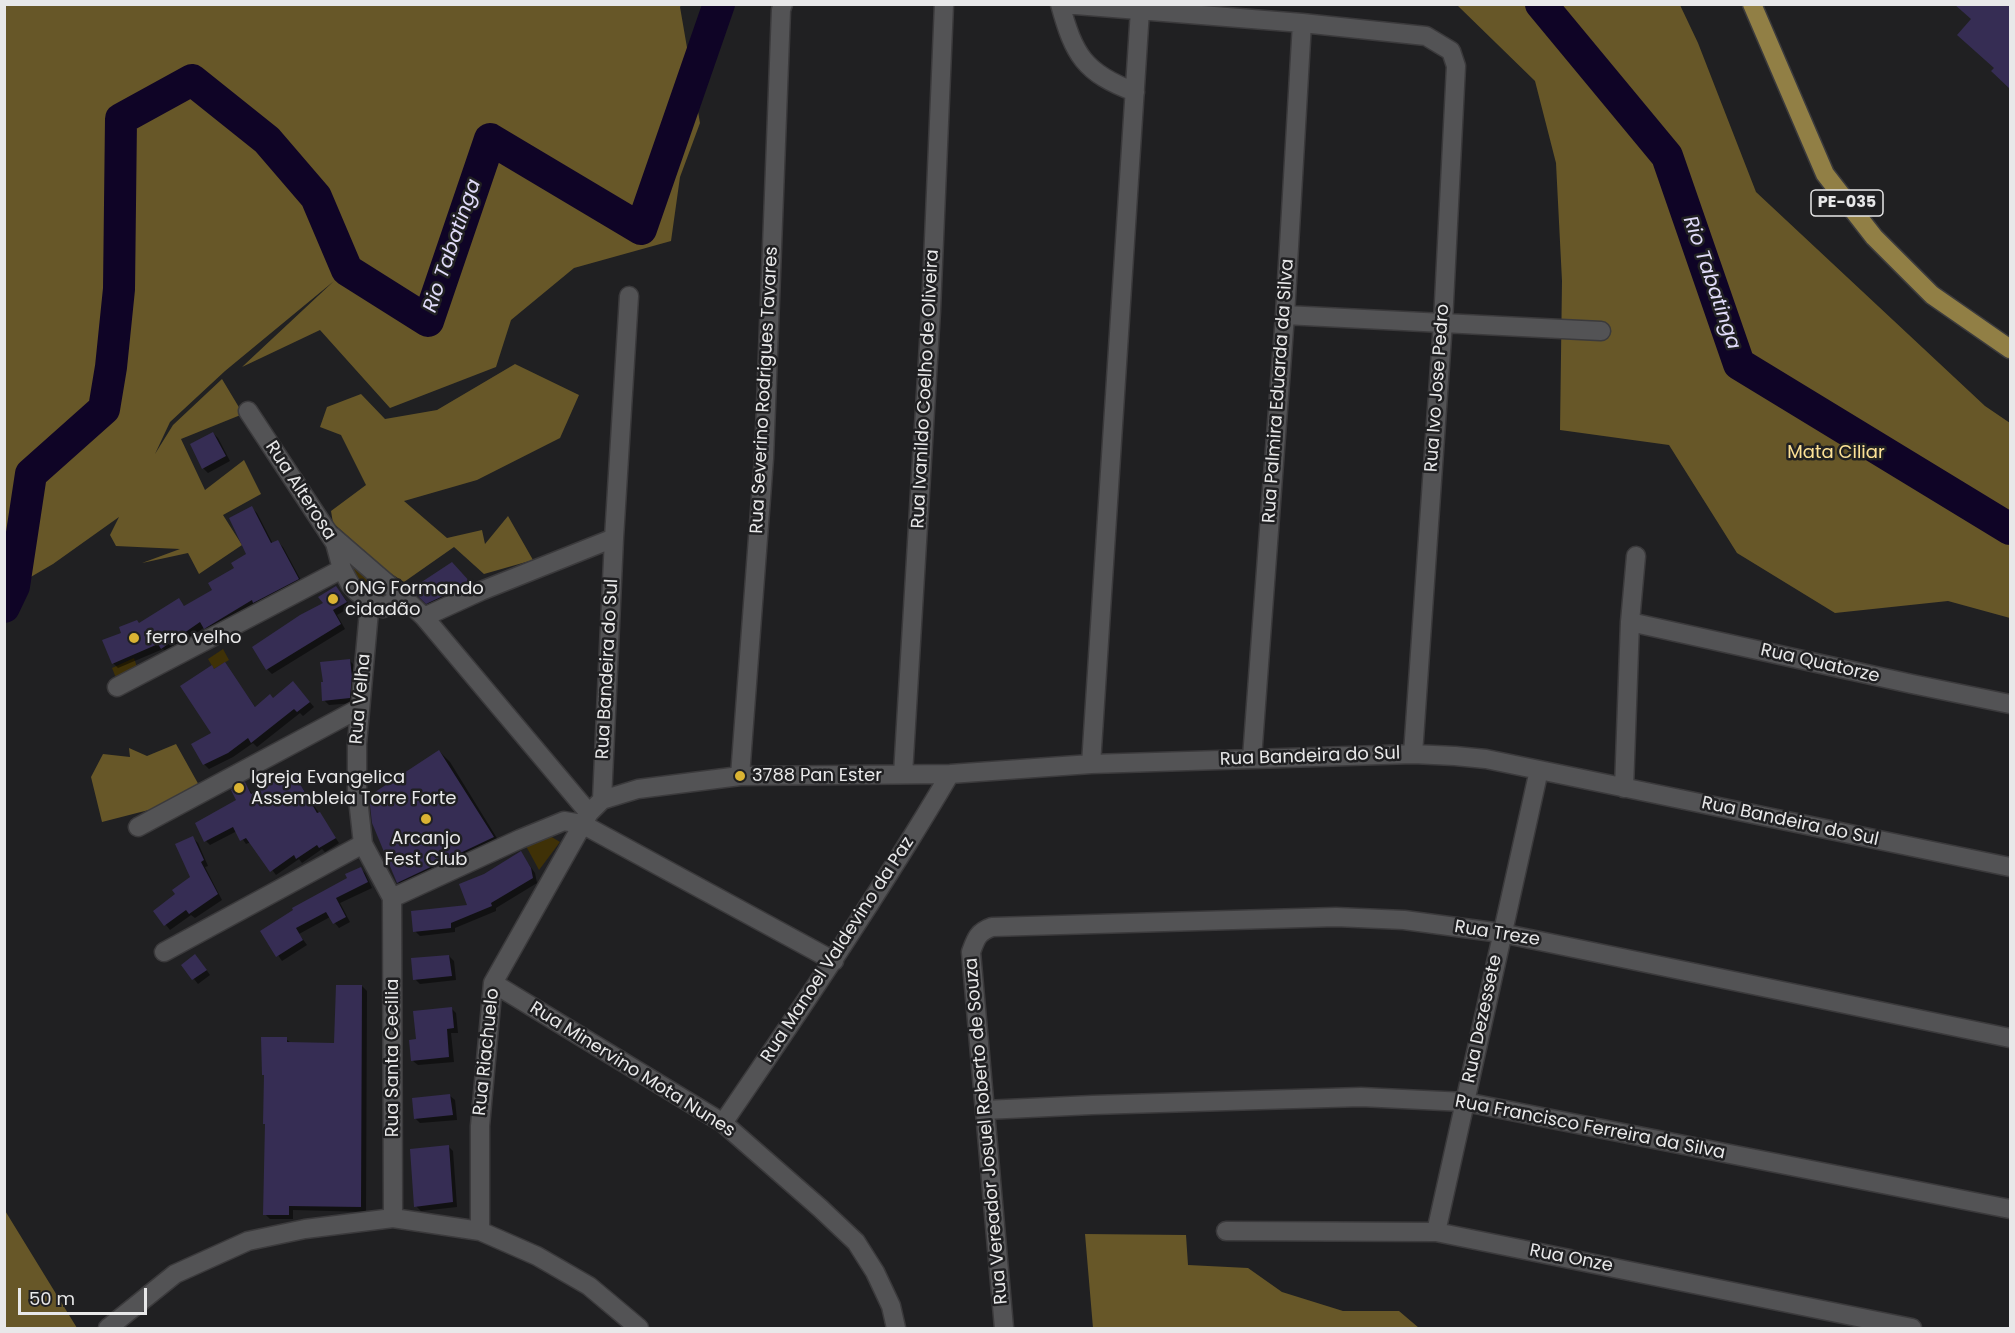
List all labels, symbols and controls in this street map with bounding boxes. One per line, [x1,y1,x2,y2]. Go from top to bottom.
water label: Rio Tabatinga [419,176,487,316]
road number: PE-035 [1811,190,1883,216]
water label: Rio Tabatinga [1677,213,1745,353]
street label: Rua Severino Rodrigues Tavares [747,246,783,534]
street label: Rua Ivanildo Coelho de Oliveira [908,249,944,529]
street label: Rua Palmira Eduarda da Silva [1259,258,1299,524]
street label: Rua Ivo Jose Pedro [1421,303,1455,473]
street label: Rua Alterosa [260,438,340,544]
park label: Mata Ciliar [1787,442,1885,464]
place label: ONG Formando cidadão [345,578,484,620]
street label: Rua Bandeira do Sul [592,578,624,760]
marker: ONG Formando cidadão [326,592,340,606]
place label: ferro velho [146,627,242,649]
marker: ferro velho [127,631,141,645]
street label: Rua Quatorze [1758,640,1882,688]
street label: Rua Velha [346,653,376,745]
street label: Rua Bandeira do Sul [1219,743,1401,771]
place label: 3788 Pan Ester [752,765,882,787]
place label: Igreja Evangelica Assembleia Torre Forte [251,767,456,810]
marker: 3788 Pan Ester [733,769,747,783]
marker: Igreja Evangelica Assembleia Torre Forte [232,781,246,795]
street label: Rua Bandeira do Sul [1699,793,1881,851]
marker: Arcanjo Fest Club [419,812,433,826]
place label: Arcanjo Fest Club [385,828,467,870]
street label: Rua Manoel Valdevino da Paz [757,833,919,1067]
street label: Rua Treze [1453,917,1541,951]
street label: Rua Dezessete [1459,953,1507,1085]
street label: Rua Vereador Josuel Roberto de Souza [961,957,1013,1305]
street label: Rua Santa Cecilia [382,979,404,1137]
street label: Rua Riachuelo [470,987,504,1117]
street label: Rua Minervino Mota Nunes [525,998,739,1142]
street label: Rua Francisco Ferreira da Silva [1453,1091,1727,1165]
street label: Rua Onze [1527,1240,1615,1278]
scale bar [21,1276,150,1314]
text: 50 m [29,1286,75,1311]

